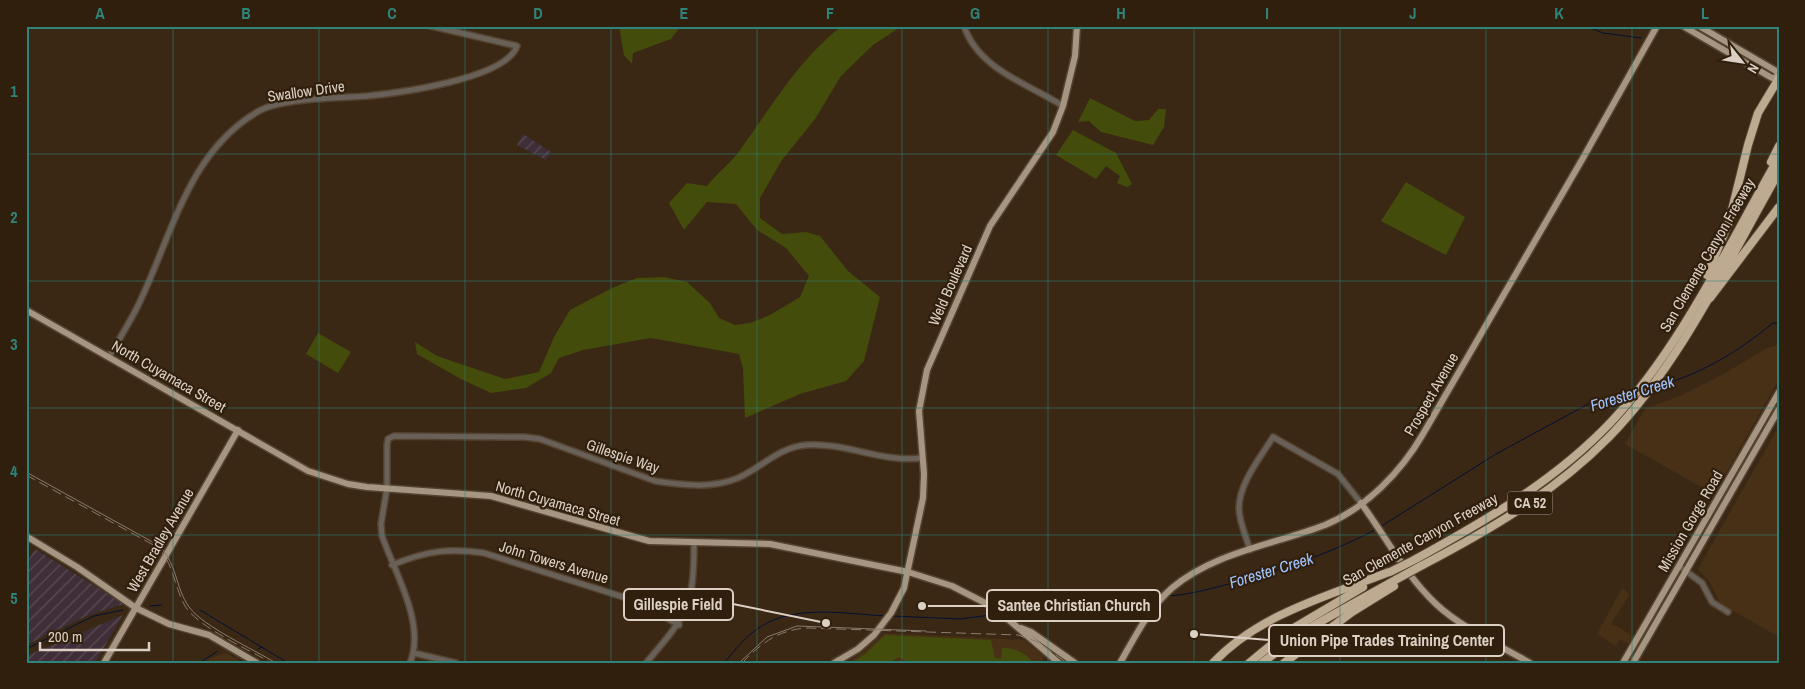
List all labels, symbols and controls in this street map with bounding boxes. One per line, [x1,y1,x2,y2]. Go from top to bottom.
text: A [95,2,105,24]
text: B [241,2,251,24]
text: C [387,2,397,24]
text: D [533,2,543,24]
text: E [680,2,689,24]
text: F [826,2,834,24]
text: G [970,2,980,24]
text: H [1116,2,1126,24]
text: I [1265,2,1269,24]
text: J [1409,2,1417,24]
text: K [1554,2,1564,24]
text: L [1701,2,1709,24]
north arrow [1718,38,1768,88]
text: N [1743,60,1763,77]
street label: Swallow Drive [266,75,346,107]
text: 1 [10,80,18,102]
street label: San Clemente Canyon Freeway [1654,174,1760,336]
text: 2 [10,206,18,228]
street label: Weld Boulevard [923,241,977,329]
text: 3 [10,333,18,355]
street label: North Cuyamaca Street [108,335,230,418]
street label: Prospect Avenue [1399,348,1463,439]
water label: Forester Creek [1587,370,1677,416]
street label: Gillespie Way [584,434,663,479]
text: 4 [10,460,18,482]
street label: Mission Gorge Road [1653,467,1727,575]
street label: North Cuyamaca Street [493,475,623,531]
street label: West Bradley Avenue [122,484,198,596]
street label: San Clemente Canyon Freeway [1339,487,1502,590]
road number: CA 52 [1508,492,1552,514]
street label: John Towers Avenue [497,535,611,589]
water label: Forester Creek [1226,547,1316,593]
text: 5 [10,587,18,609]
callout: Gillespie Field [624,589,733,620]
callout: Santee Christian Church [987,590,1160,621]
text: Gillespie Field [634,593,722,615]
text: Santee Christian Church [997,594,1151,616]
scale bar [40,619,149,651]
callout: Union Pipe Trades Training Center [1269,625,1504,656]
text: 200 m [48,626,82,647]
text: Union Pipe Trades Training Center [1280,629,1495,651]

